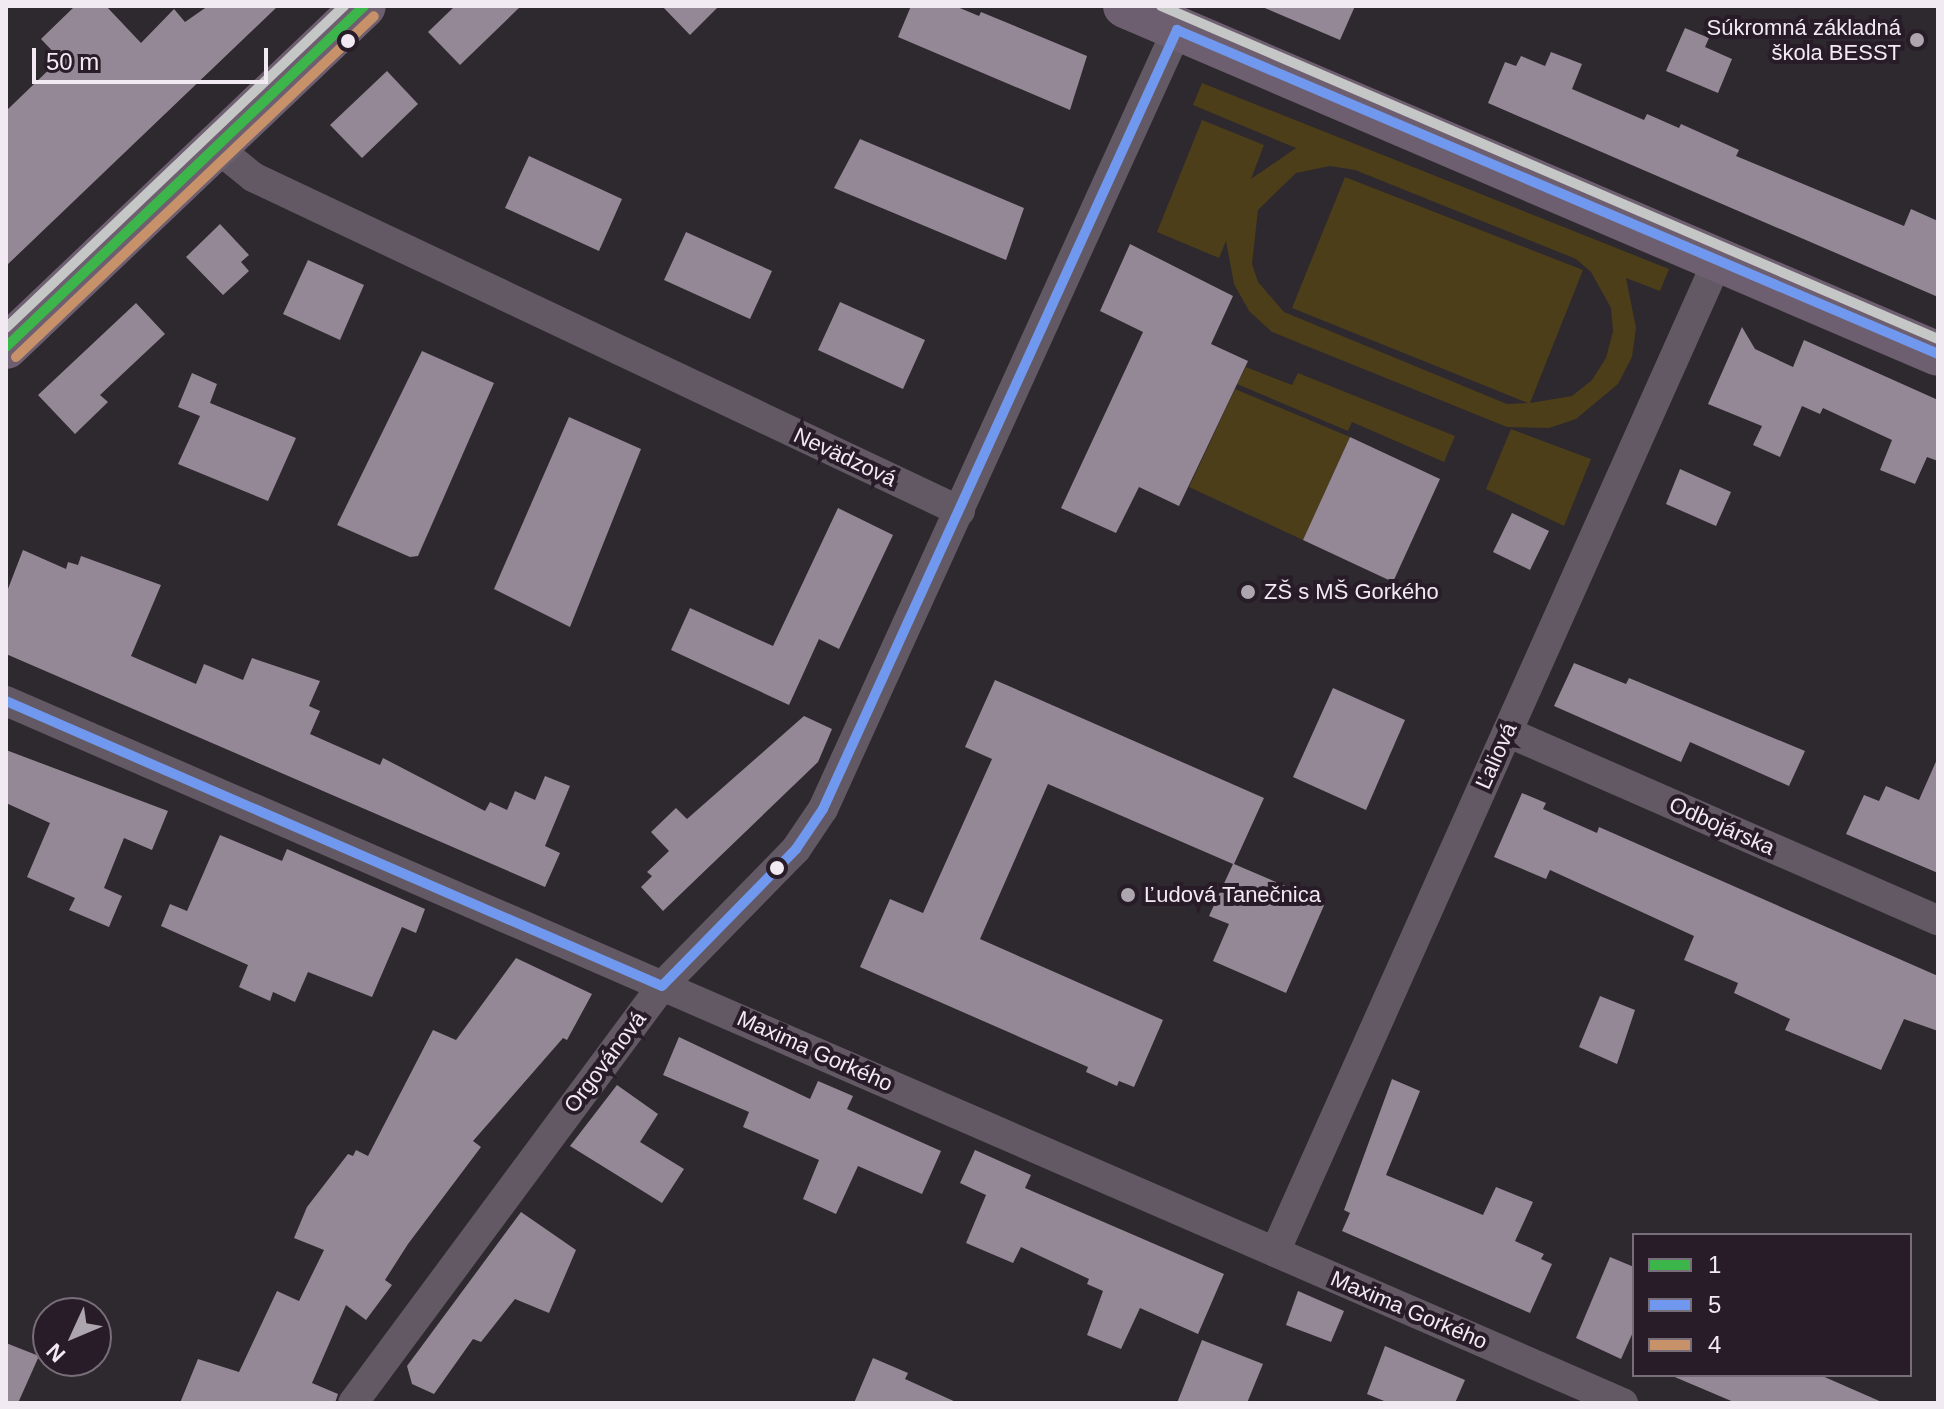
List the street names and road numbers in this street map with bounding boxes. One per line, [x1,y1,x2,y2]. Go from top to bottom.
street label: Nevädzová [790,422,900,492]
street label: Ľaliová [1470,719,1522,793]
street label: Odbojárska [1665,791,1779,861]
street label: Maxima Gorkého [733,1005,897,1097]
street label: Orgovánová [558,1006,652,1118]
street label: Maxima Gorkého [1327,1265,1491,1355]

